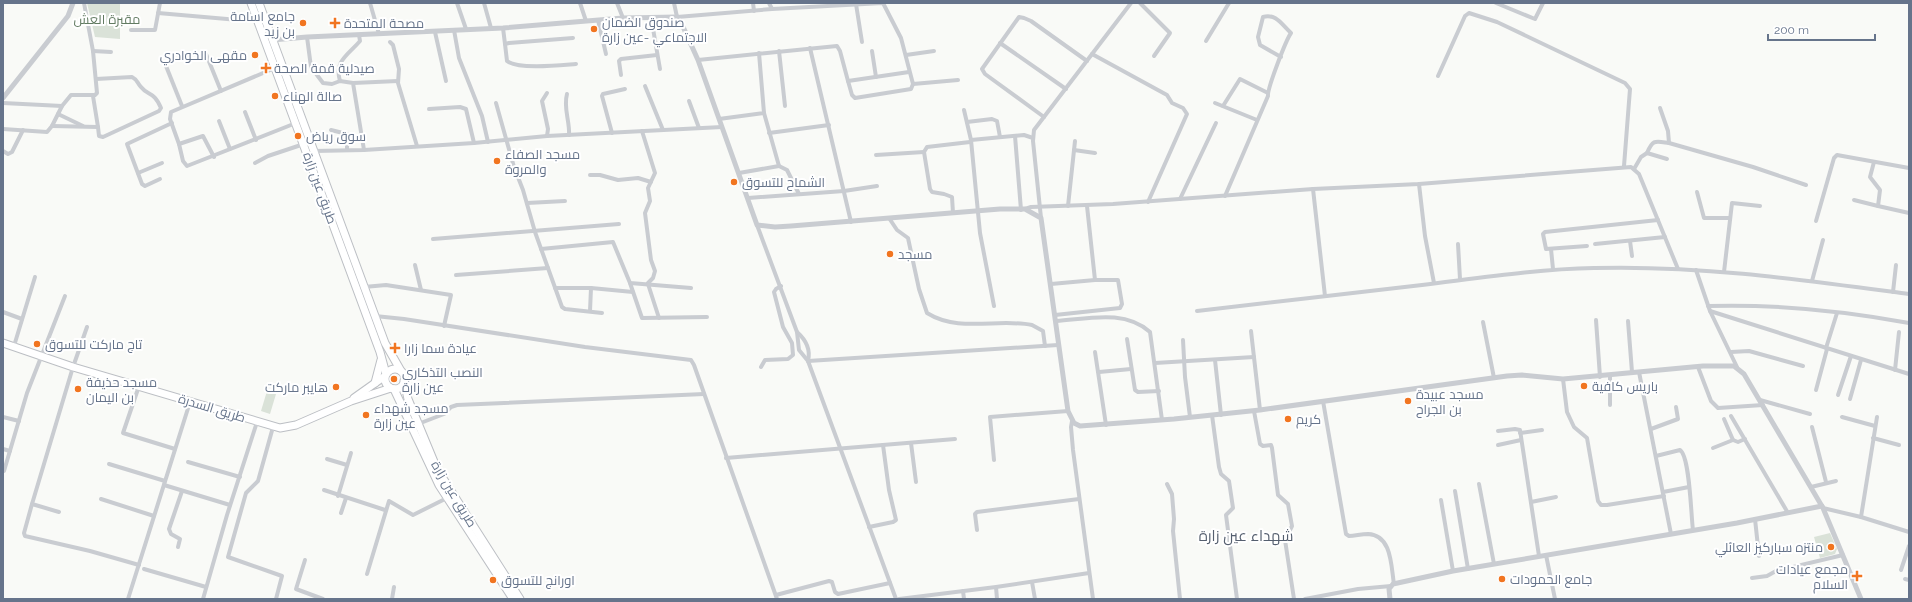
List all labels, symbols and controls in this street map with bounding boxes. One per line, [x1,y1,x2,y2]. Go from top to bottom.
place label: جامع اسامة بن زيد [230,9,295,39]
park label: مقبرة العش [74,12,140,27]
place label: صندوق الضمان الاجتماعي -عين زارة [602,15,707,48]
place label: مصحة المتحدة [344,16,424,31]
scale bar [1768,16,1875,42]
marker: مصحة المتحدة [329,17,341,29]
marker: جامع اسامة بن زيد [298,18,308,28]
text: 200 m [1774,23,1809,37]
marker: صندوق الضمان الاجتماعي -عين زارة [589,24,599,34]
place label: مقهى الخوادري [160,48,247,66]
marker: مقهى الخوادري [250,50,260,60]
place label: صيدلية قمة الصحة [274,61,375,76]
marker: صيدلية قمة الصحة [261,63,271,73]
place label: صالة الهناء [283,89,342,104]
marker: صالة الهناء [270,91,280,101]
place label: سوق رياض [306,129,366,144]
marker: سوق رياض [293,131,303,141]
place label: مسجد الصفاء والمروة [505,147,580,177]
street label: طريق عين زارة [300,150,340,226]
marker: مسجد الصفاء والمروة [492,156,502,166]
place label: الشماح للتسوق [742,175,825,191]
marker: الشماح للتسوق [729,177,739,187]
place label: مسجد [898,247,932,262]
marker: مسجد [885,249,895,259]
place label: تاج ماركت للتسوق [45,337,143,353]
marker: تاج ماركت للتسوق [32,339,42,349]
place label: عيادة سما زارا [404,341,477,356]
marker: عيادة سما زارا [389,342,401,354]
place label: النصب التذكاري عين زارة [402,365,483,395]
marker: النصب التذكاري عين زارة [389,374,399,384]
place label: مسجد حذيفة بن اليمان [86,375,157,405]
place label: باريس كافية [1592,379,1658,394]
place label: هايبر ماركت [265,380,328,395]
marker: باريس كافية [1579,381,1589,391]
marker: هايبر ماركت [331,382,341,392]
marker: مسجد حذيفة بن اليمان [73,384,83,394]
place label: مسجد عبيدة بن الجراح [1416,387,1484,418]
street label: طريق السدرة [177,391,247,425]
marker: مسجد عبيدة بن الجراح [1403,396,1413,406]
place label: مسجد شهداء عين زارة [374,401,449,431]
marker: مسجد شهداء عين زارة [361,410,371,420]
place label: كريم [1296,412,1321,429]
marker: كريم [1283,414,1293,424]
street label: طريق عين زارة [428,458,480,530]
district label: شهداء عين زارة [1199,527,1293,546]
place label: منتزه سباركيز العائلي [1715,540,1823,558]
marker: منتزه سباركيز العائلي [1826,542,1836,552]
place label: مجمع عيادات السلام [1776,562,1848,594]
marker: مجمع عيادات السلام [1851,570,1863,582]
place label: جامع الحمودات [1510,572,1592,588]
place label: اورانج للتسوق [501,573,575,589]
marker: جامع الحمودات [1497,574,1507,584]
marker: اورانج للتسوق [488,575,498,585]

